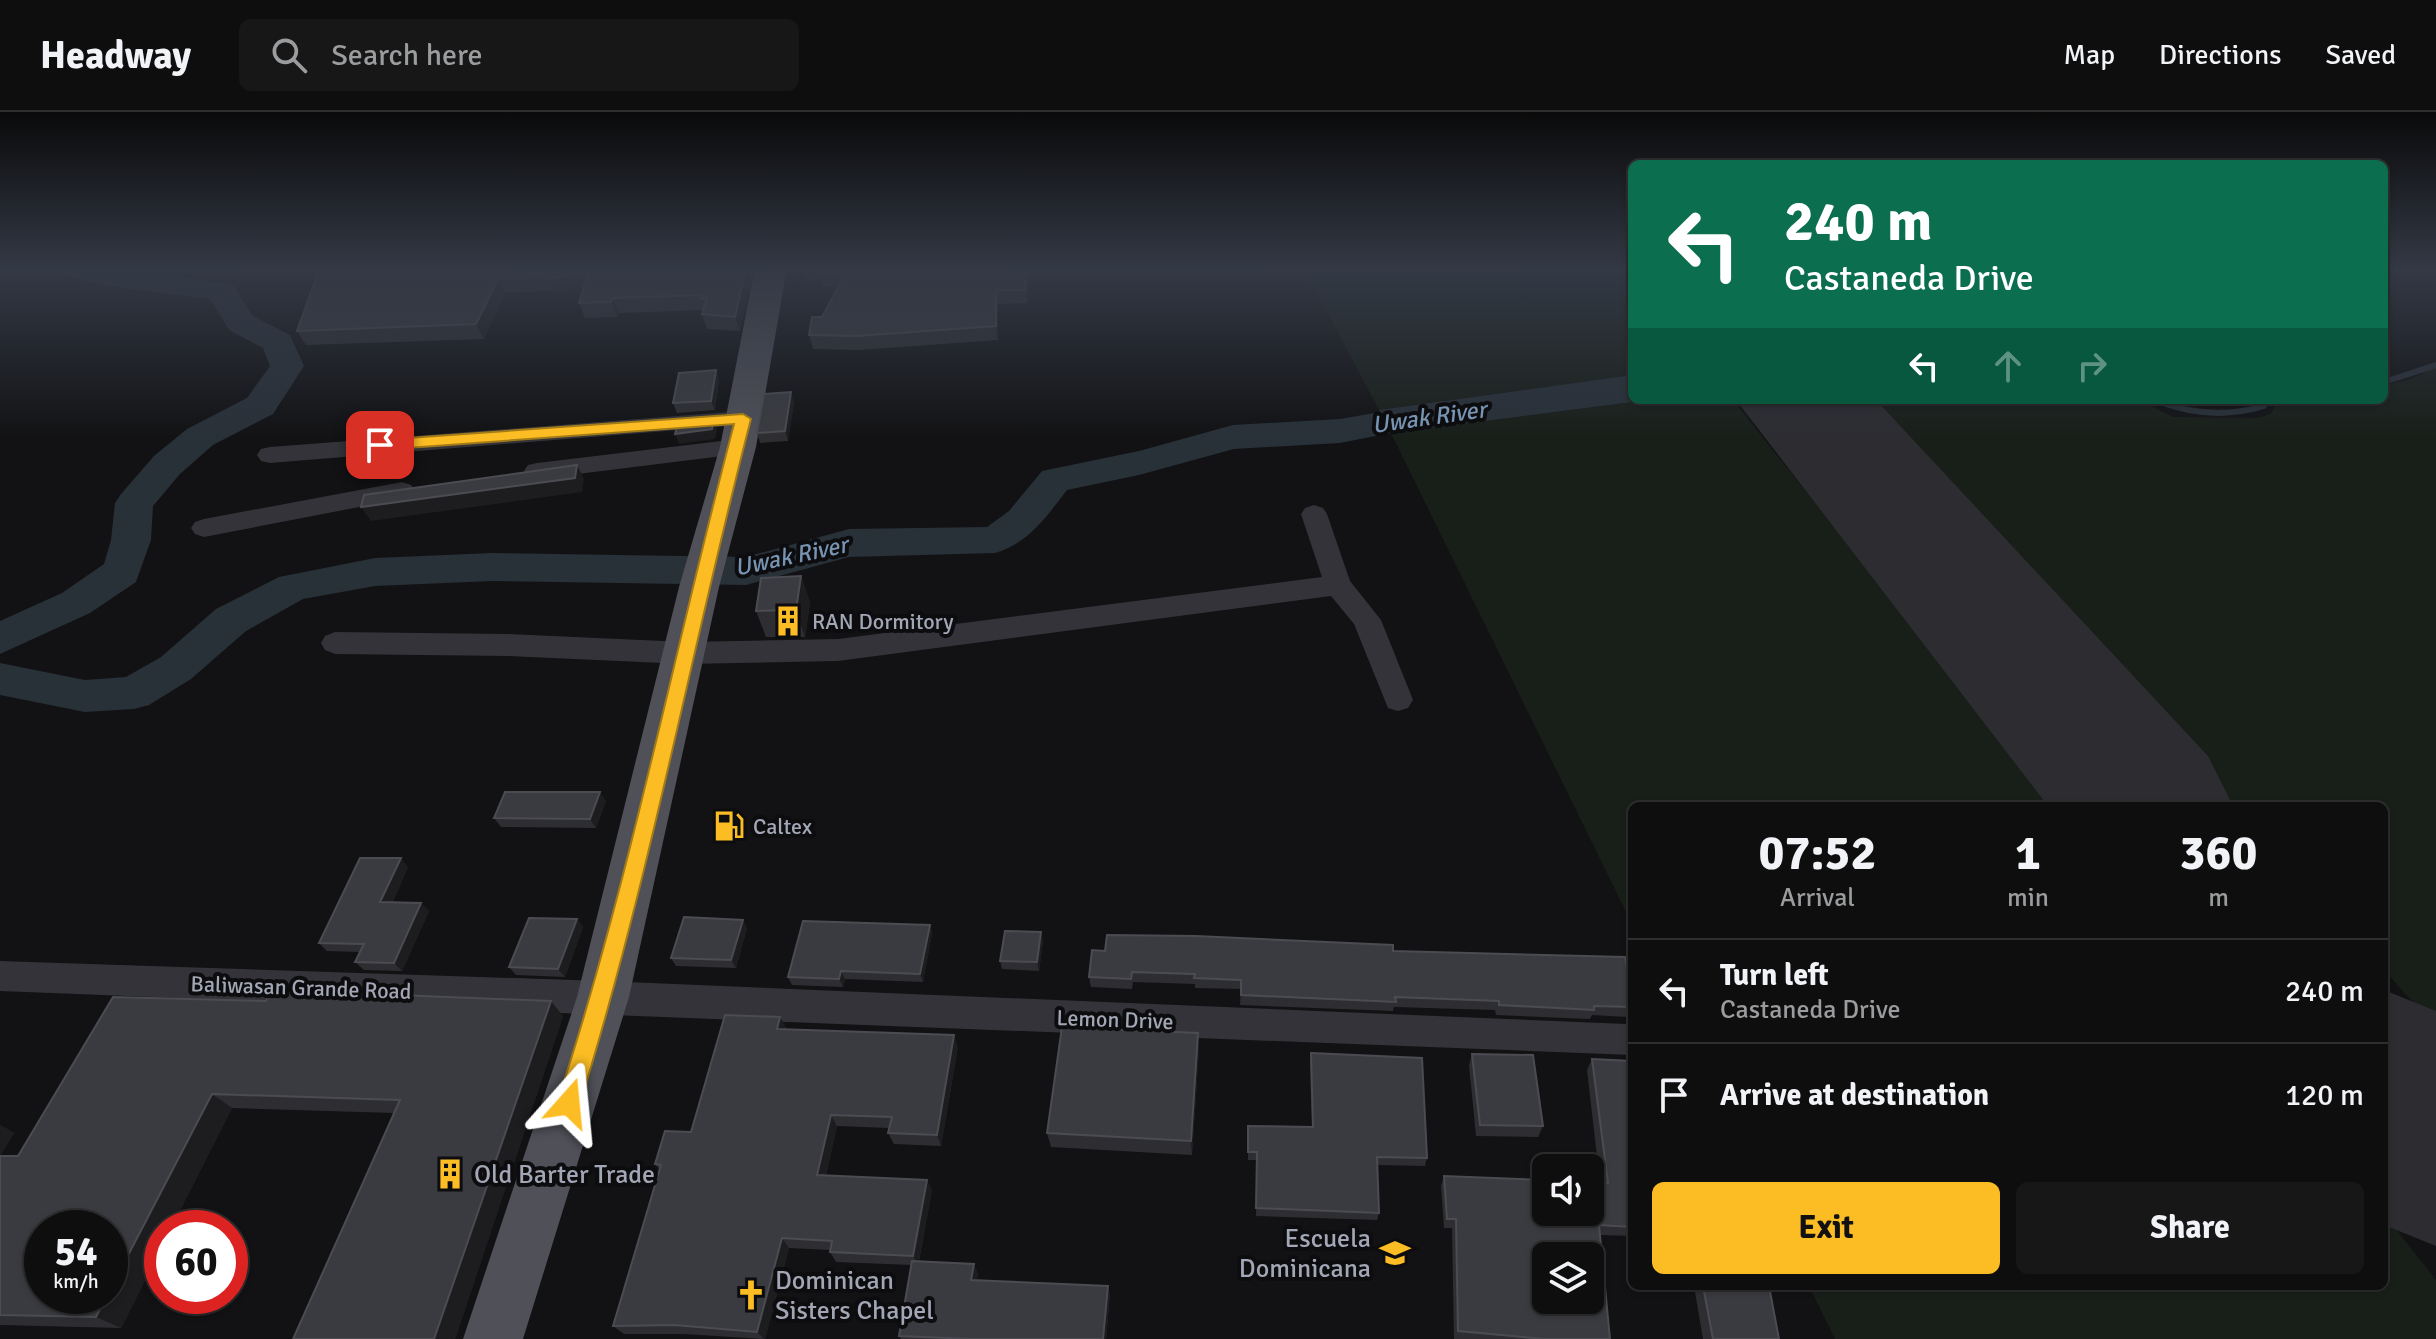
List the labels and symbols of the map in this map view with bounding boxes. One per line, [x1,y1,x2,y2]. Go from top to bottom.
water label: Uwak River [1370,394,1491,440]
pin [346,411,414,479]
water label: Uwak River [732,529,853,583]
building icon: RAN Dormitory [771,604,805,638]
place label: RAN Dormitory [812,608,954,635]
fuel station icon: Caltex [712,809,746,843]
place label: Caltex [753,813,812,840]
street label: Baliwasan Grande Road [190,970,412,1005]
street label: Lemon Drive [1056,1004,1174,1035]
position arrow [527,1061,611,1145]
building icon: Old Barter Trade [433,1157,467,1191]
place label: Old Barter Trade [474,1159,655,1191]
speed limit sign: 60 [144,1210,248,1314]
place label: Escuela Dominicana [1239,1223,1371,1285]
school or university icon: Escuela Dominicana [1378,1236,1412,1270]
place label: Dominican Sisters Chapel [775,1265,934,1327]
church icon: Dominican Sisters Chapel [734,1278,768,1312]

